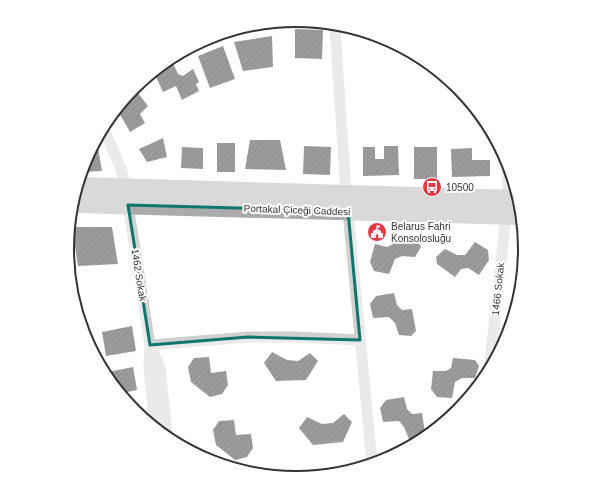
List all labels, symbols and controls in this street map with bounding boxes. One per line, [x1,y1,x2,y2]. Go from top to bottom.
bus stop icon: 10500 [421,176,443,198]
place label: 10500 [446,182,474,193]
street label: Portakal Çiceği Caddesi [243,203,351,217]
public building icon: Belarus Fahri Konsolosluğu [366,221,388,243]
place label: Belarus Fahri Konsolosluğu [391,221,451,244]
street label: 1462 Sokak [129,248,149,303]
street label: 1466 Sokak [490,261,506,316]

